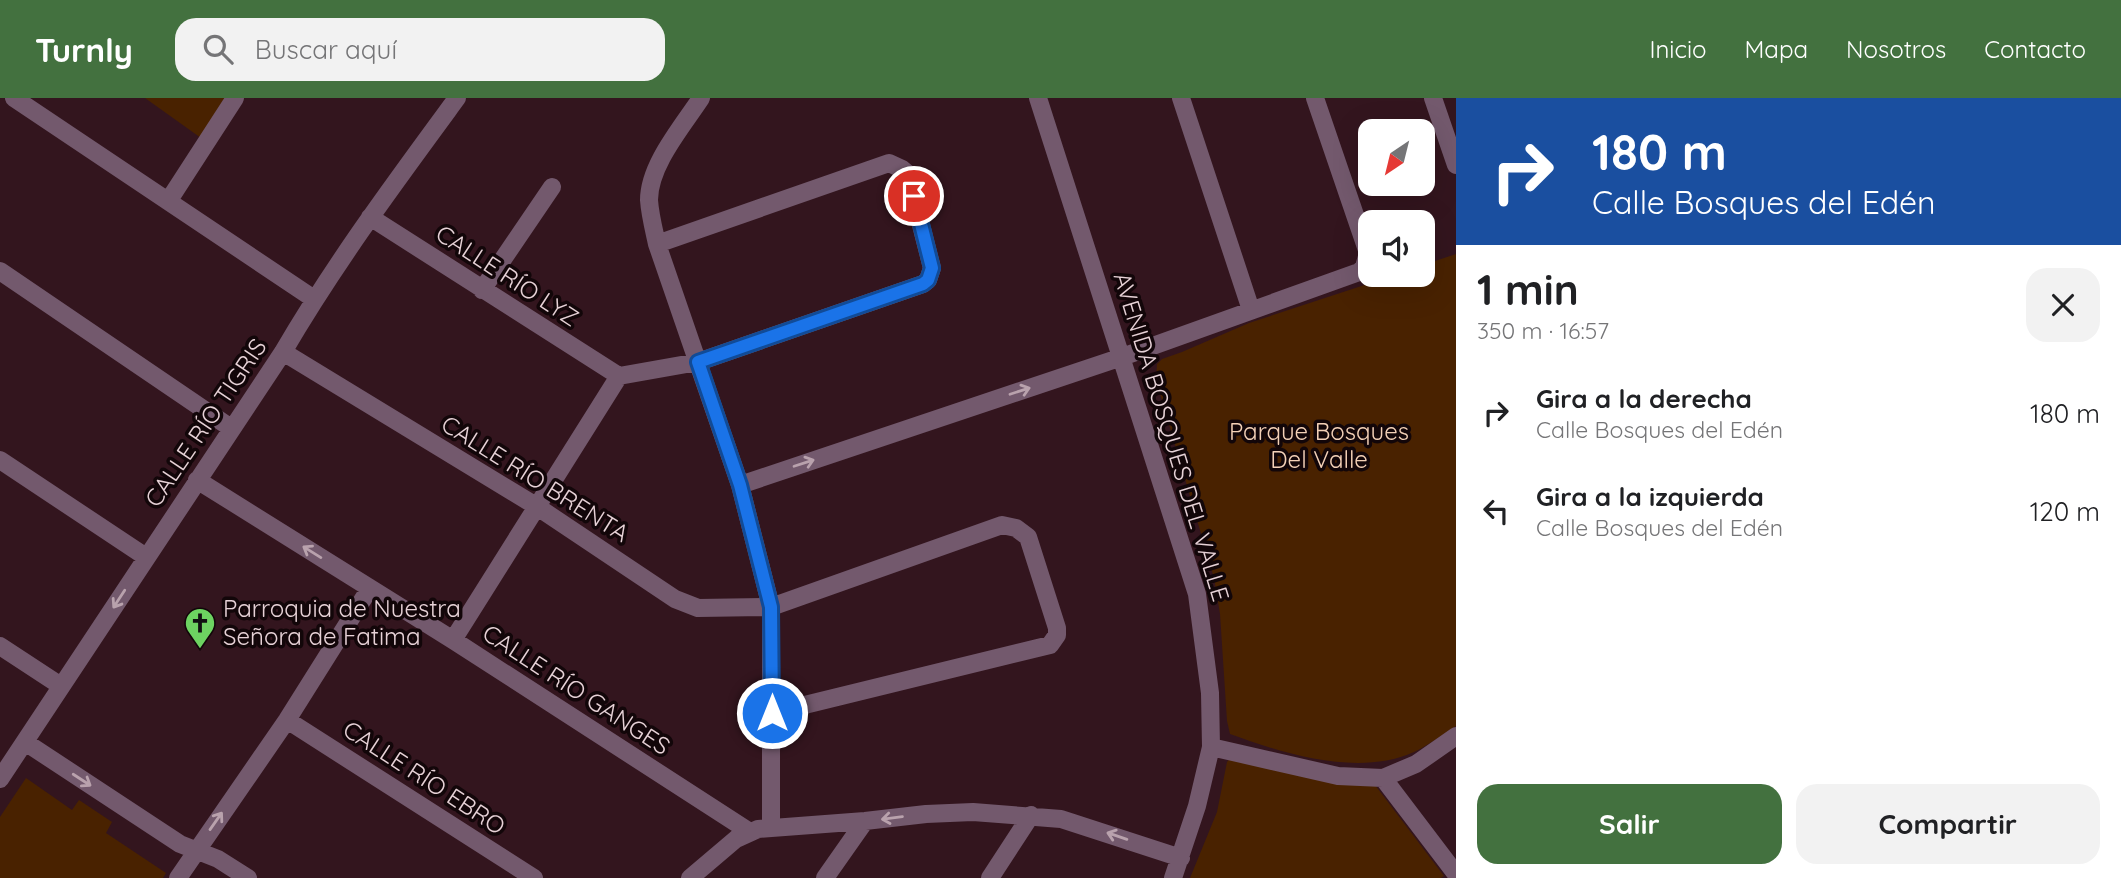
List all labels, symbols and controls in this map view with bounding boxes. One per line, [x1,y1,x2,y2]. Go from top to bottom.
search box [175,18,665,81]
text: Turnly [35,29,133,70]
icon: search [199,30,237,68]
text: Buscar aquí [255,33,397,66]
text: Inicio [1649,34,1707,64]
text: Mapa [1745,34,1808,64]
text: Nosotros [1846,34,1946,64]
text: Contacto [1984,34,2086,64]
north arrow [1358,119,1435,196]
map controls [1358,119,1435,287]
text: 180 m [1592,121,1727,182]
icon: right [1477,126,1568,217]
pin [884,166,944,226]
icon: arrive [895,177,933,215]
text: Calle Bosques del Edén [1592,182,1936,222]
button: sound [1358,210,1435,287]
street label: CALLE RÍO LYZ [431,218,585,332]
text: 1 min [1477,263,1579,316]
button: close [2026,268,2100,342]
street label: AVENIDA BOSQUES DEL VALLE [1108,269,1236,605]
text: 350 m · 16:57 [1477,316,1609,345]
street label: CALLE RÍO TIGRIS [138,333,273,512]
text: Gira a la derecha [1536,382,1752,415]
one-way arrow [1009,384,1031,396]
icon: right [1477,394,1515,432]
text: 180 m [2030,397,2100,430]
street label: CALLE RÍO BRENTA [436,408,635,548]
text: Calle Bosques del Edén [1536,415,1783,444]
park label: Parque Bosques Del Valle [1229,416,1409,474]
one-way arrow [793,456,815,468]
text: Gira a la izquierda [1536,480,1764,513]
icon: left [1477,492,1515,530]
text: 120 m [2030,495,2100,528]
text: Calle Bosques del Edén [1536,513,1783,542]
one-way arrow [302,544,322,558]
one-way arrow [111,589,126,608]
place label: Parroquia de Nuestra Señora de Fatima [223,593,461,651]
church icon: Parroquia de Nuestra Señora de Fatima [183,606,217,650]
street label: CALLE RÍO GANGES [477,617,676,761]
position arrow [735,676,809,750]
street label: CALLE RÍO EBRO [338,714,511,841]
one-way arrow [71,773,91,787]
button: Salir [1477,784,1782,864]
button: Compartir [1796,784,2100,864]
one-way arrow [881,811,904,824]
one-way arrow [209,812,223,831]
one-way arrow [1106,829,1128,841]

